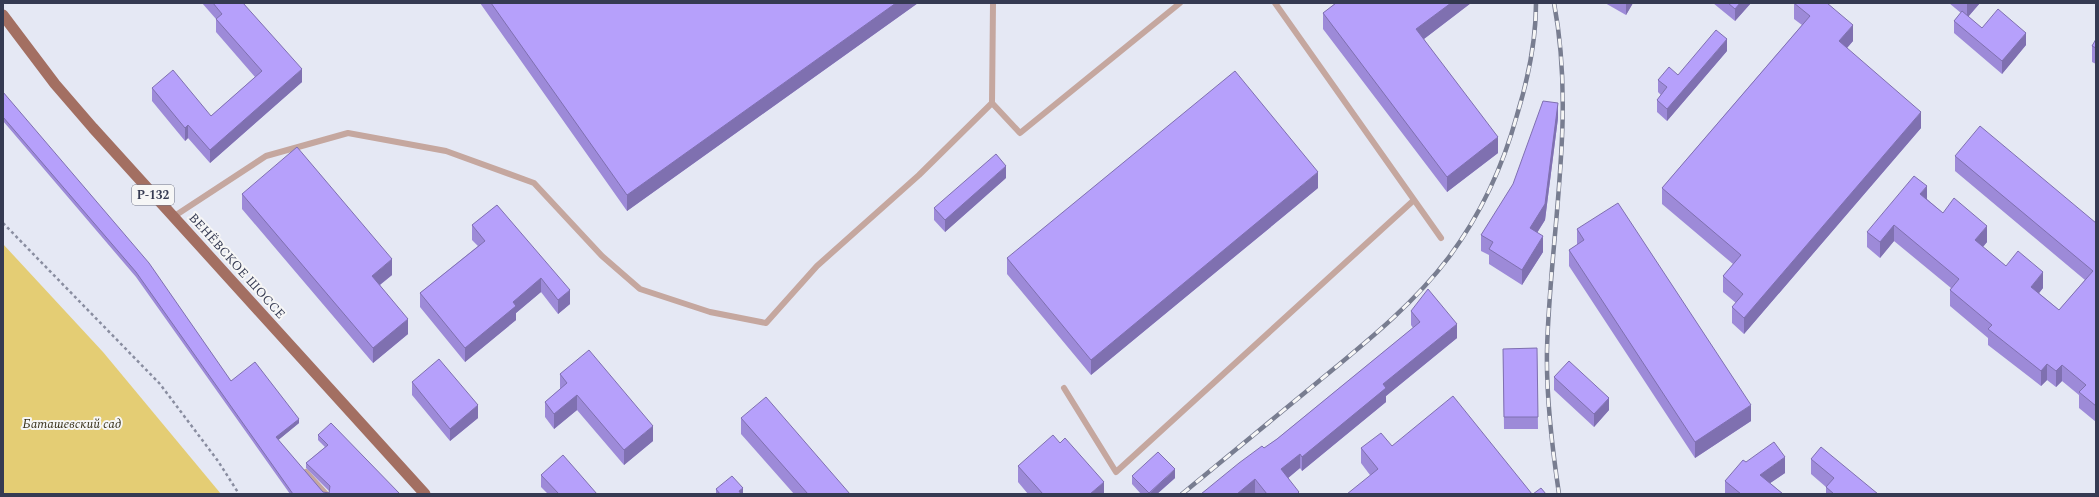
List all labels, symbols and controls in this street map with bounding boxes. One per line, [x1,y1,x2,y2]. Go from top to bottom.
road number: Р-132 [132,185,174,205]
street label: ВЕНЁВСКОЕ ШОССЕ [184,209,290,323]
park label: Баташевский сад [22,414,122,434]

